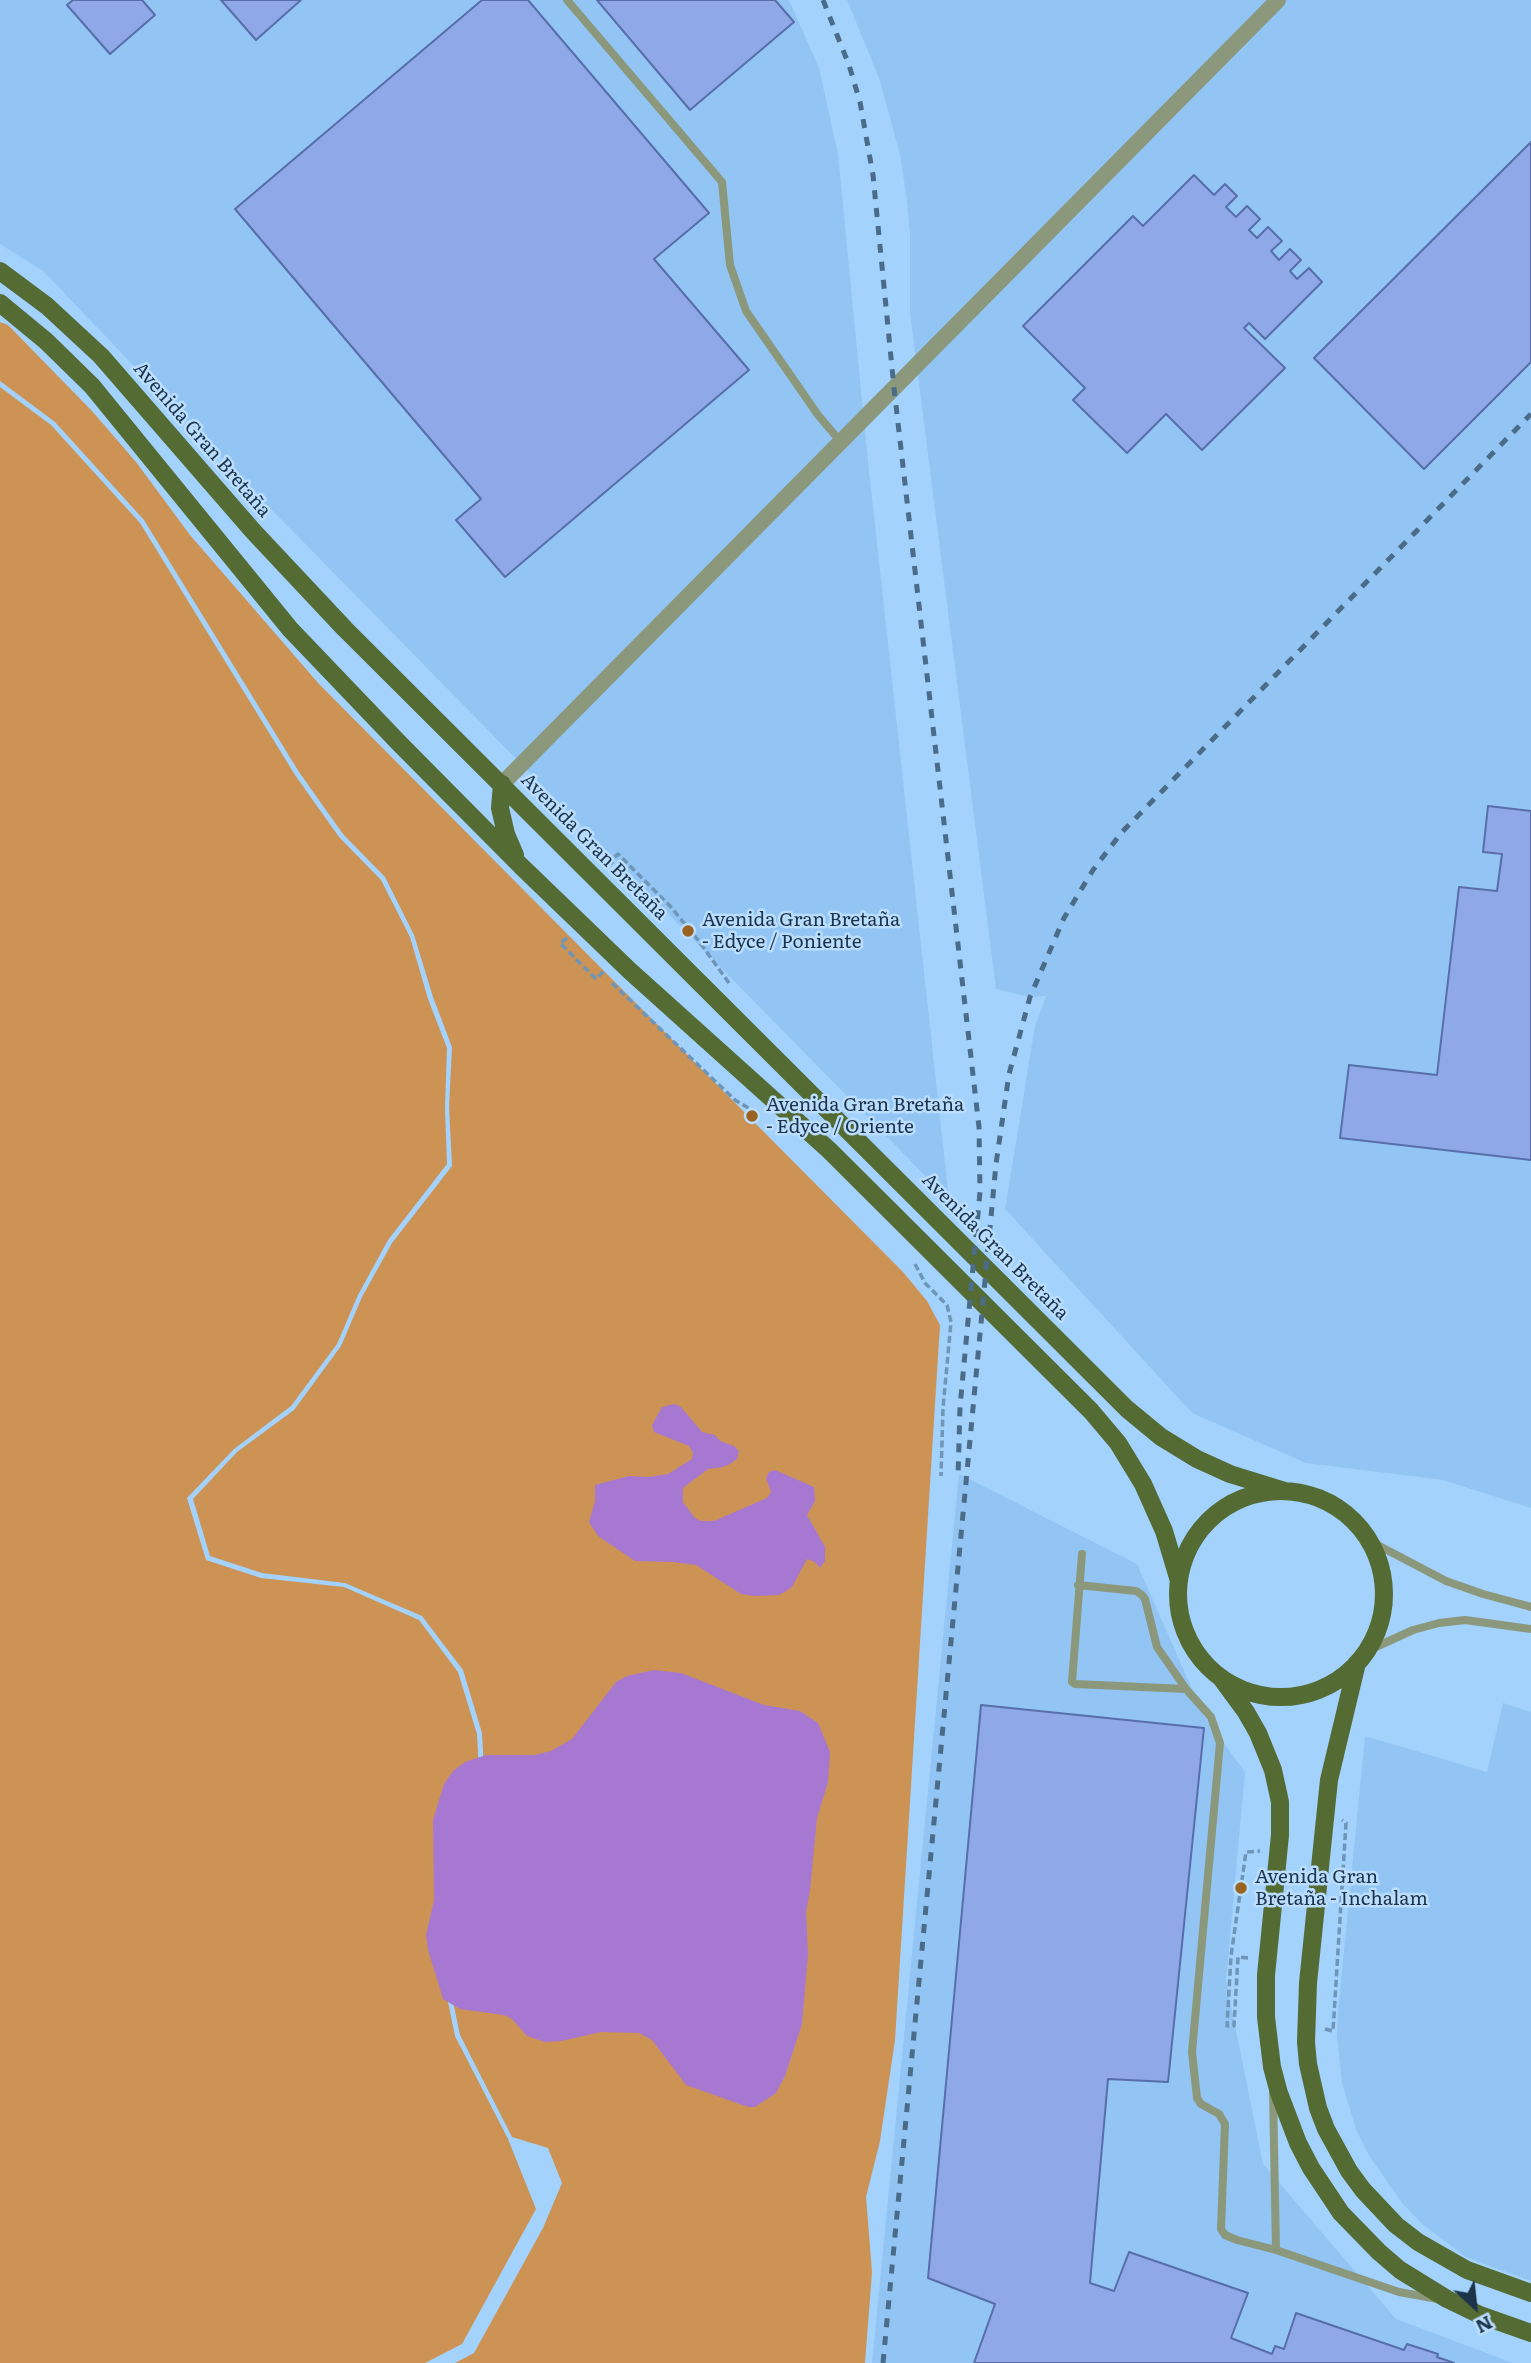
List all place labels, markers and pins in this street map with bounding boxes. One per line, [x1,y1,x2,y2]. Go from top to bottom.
place label: Avenida Gran Bretaña - Edyce / Poniente [702,909,900,953]
marker: Avenida Gran Bretaña - Edyce / Poniente [680,923,696,939]
place label: Avenida Gran Bretaña - Edyce / Oriente [766,1094,964,1138]
marker: Avenida Gran Bretaña - Edyce / Oriente [744,1108,760,1124]
place label: Avenida Gran Bretaña - Inchalam [1255,1866,1428,1910]
marker: Avenida Gran Bretaña - Inchalam [1233,1880,1249,1896]

